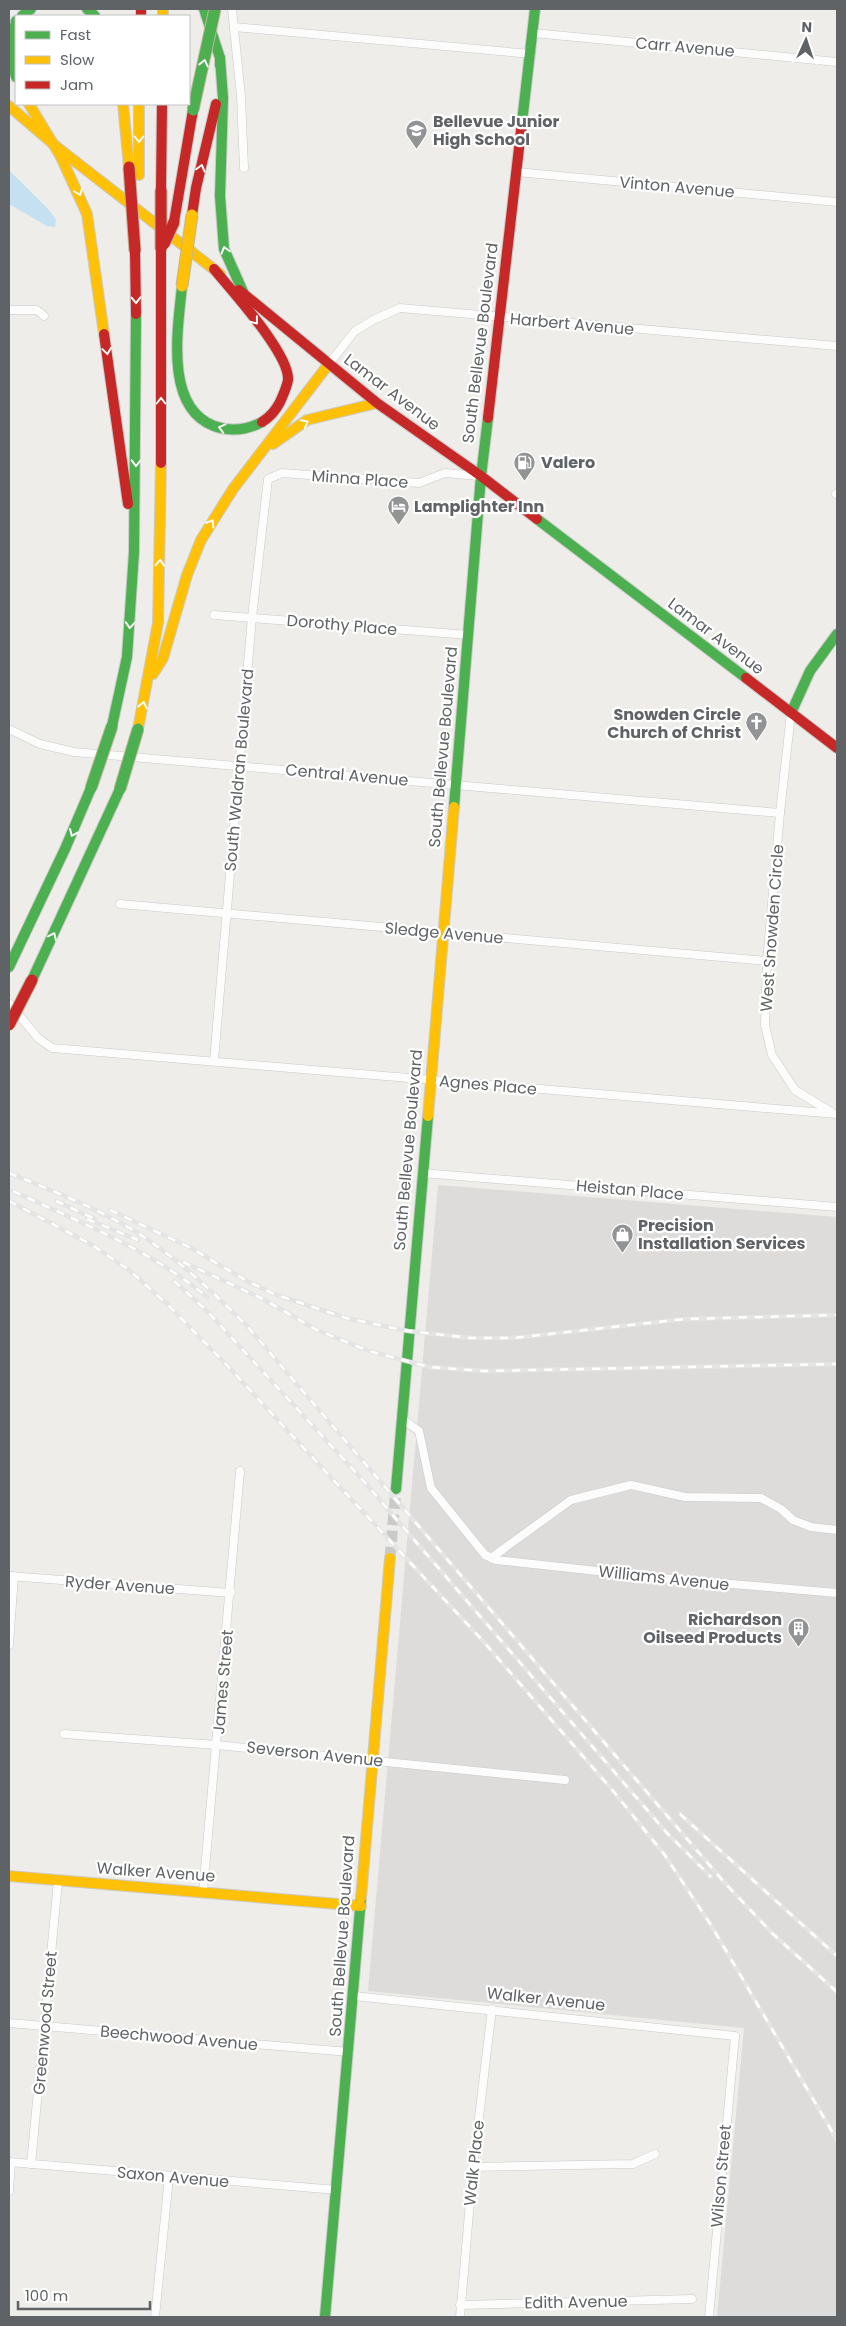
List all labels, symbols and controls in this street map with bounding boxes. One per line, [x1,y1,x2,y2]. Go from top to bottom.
legend [15,15,190,105]
north arrow [781,15,831,65]
text: N [801,17,812,37]
text: Fast [60,24,91,45]
street label: Carr Avenue [634,31,736,63]
text: Slow [60,49,95,70]
one-way arrow [198,58,209,67]
text: Jam [60,74,94,95]
place label: Bellevue Junior High School [433,110,559,151]
school or university icon: Bellevue Junior High School [405,118,429,149]
one-way arrow [134,136,144,144]
one-way arrow [196,164,206,172]
street label: Vinton Avenue [618,171,736,204]
one-way arrow [73,187,83,196]
street label: South Bellevue Boulevard [456,241,504,445]
one-way arrow [221,246,231,254]
one-way arrow [131,296,142,304]
street label: Harbert Avenue [509,307,635,341]
one-way arrow [249,315,257,324]
one-way arrow [102,347,112,356]
street label: Lamar Avenue [339,348,445,436]
one-way arrow [156,397,166,404]
one-way arrow [300,419,309,429]
one-way arrow [218,423,226,434]
fuel station icon: Valero [513,450,537,481]
place label: Valero [541,451,595,474]
one-way arrow [131,459,141,467]
street label: Minna Place [311,464,409,494]
hotel icon: Lamplighter Inn [386,494,410,525]
place label: Lamplighter Inn [414,495,544,518]
one-way arrow [205,520,215,529]
one-way arrow [154,559,165,567]
street label: Lamar Avenue [663,592,769,680]
street label: Dorothy Place [286,609,398,641]
one-way arrow [125,621,136,629]
street label: South Bellevue Boulevard [423,645,463,849]
street label: South Waldran Boulevard [219,668,259,872]
one-way arrow [138,701,148,710]
place label: Snowden Circle Church of Christ [607,703,741,744]
church icon: Snowden Circle Church of Christ [745,711,769,742]
street label: Central Avenue [285,758,410,792]
one-way arrow [68,828,79,837]
street label: West Snowden Circle [755,843,789,1013]
street label: Sledge Avenue [384,916,504,950]
one-way arrow [46,933,56,942]
street label: South Bellevue Boulevard [388,1048,428,1252]
street label: Agnes Place [438,1069,538,1101]
street label: Heistan Place [575,1174,685,1206]
place label: Precision Installation Services [638,1214,805,1255]
shop icon: Precision Installation Services [610,1222,634,1253]
street label: Williams Avenue [597,1560,731,1596]
street label: Ryder Avenue [64,1570,176,1600]
place label: Richardson Oilseed Products [643,1608,782,1649]
building icon: Richardson Oilseed Products [786,1616,810,1647]
street label: James Street [207,1628,239,1735]
street label: Severson Avenue [245,1735,385,1773]
street label: South Bellevue Boulevard [323,1835,361,2037]
street label: Walker Avenue [96,1856,216,1888]
street label: Greenwood Street [27,1950,63,2096]
street label: Walker Avenue [486,1981,606,2017]
street label: Beechwood Avenue [99,2020,259,2056]
street label: Walk Place [458,2119,490,2207]
street label: Wilson Street [705,2123,737,2229]
street label: Saxon Avenue [116,2161,230,2193]
scale bar [18,2278,150,2310]
text: 100 m [25,2285,68,2306]
street label: Edith Avenue [524,2290,628,2314]

